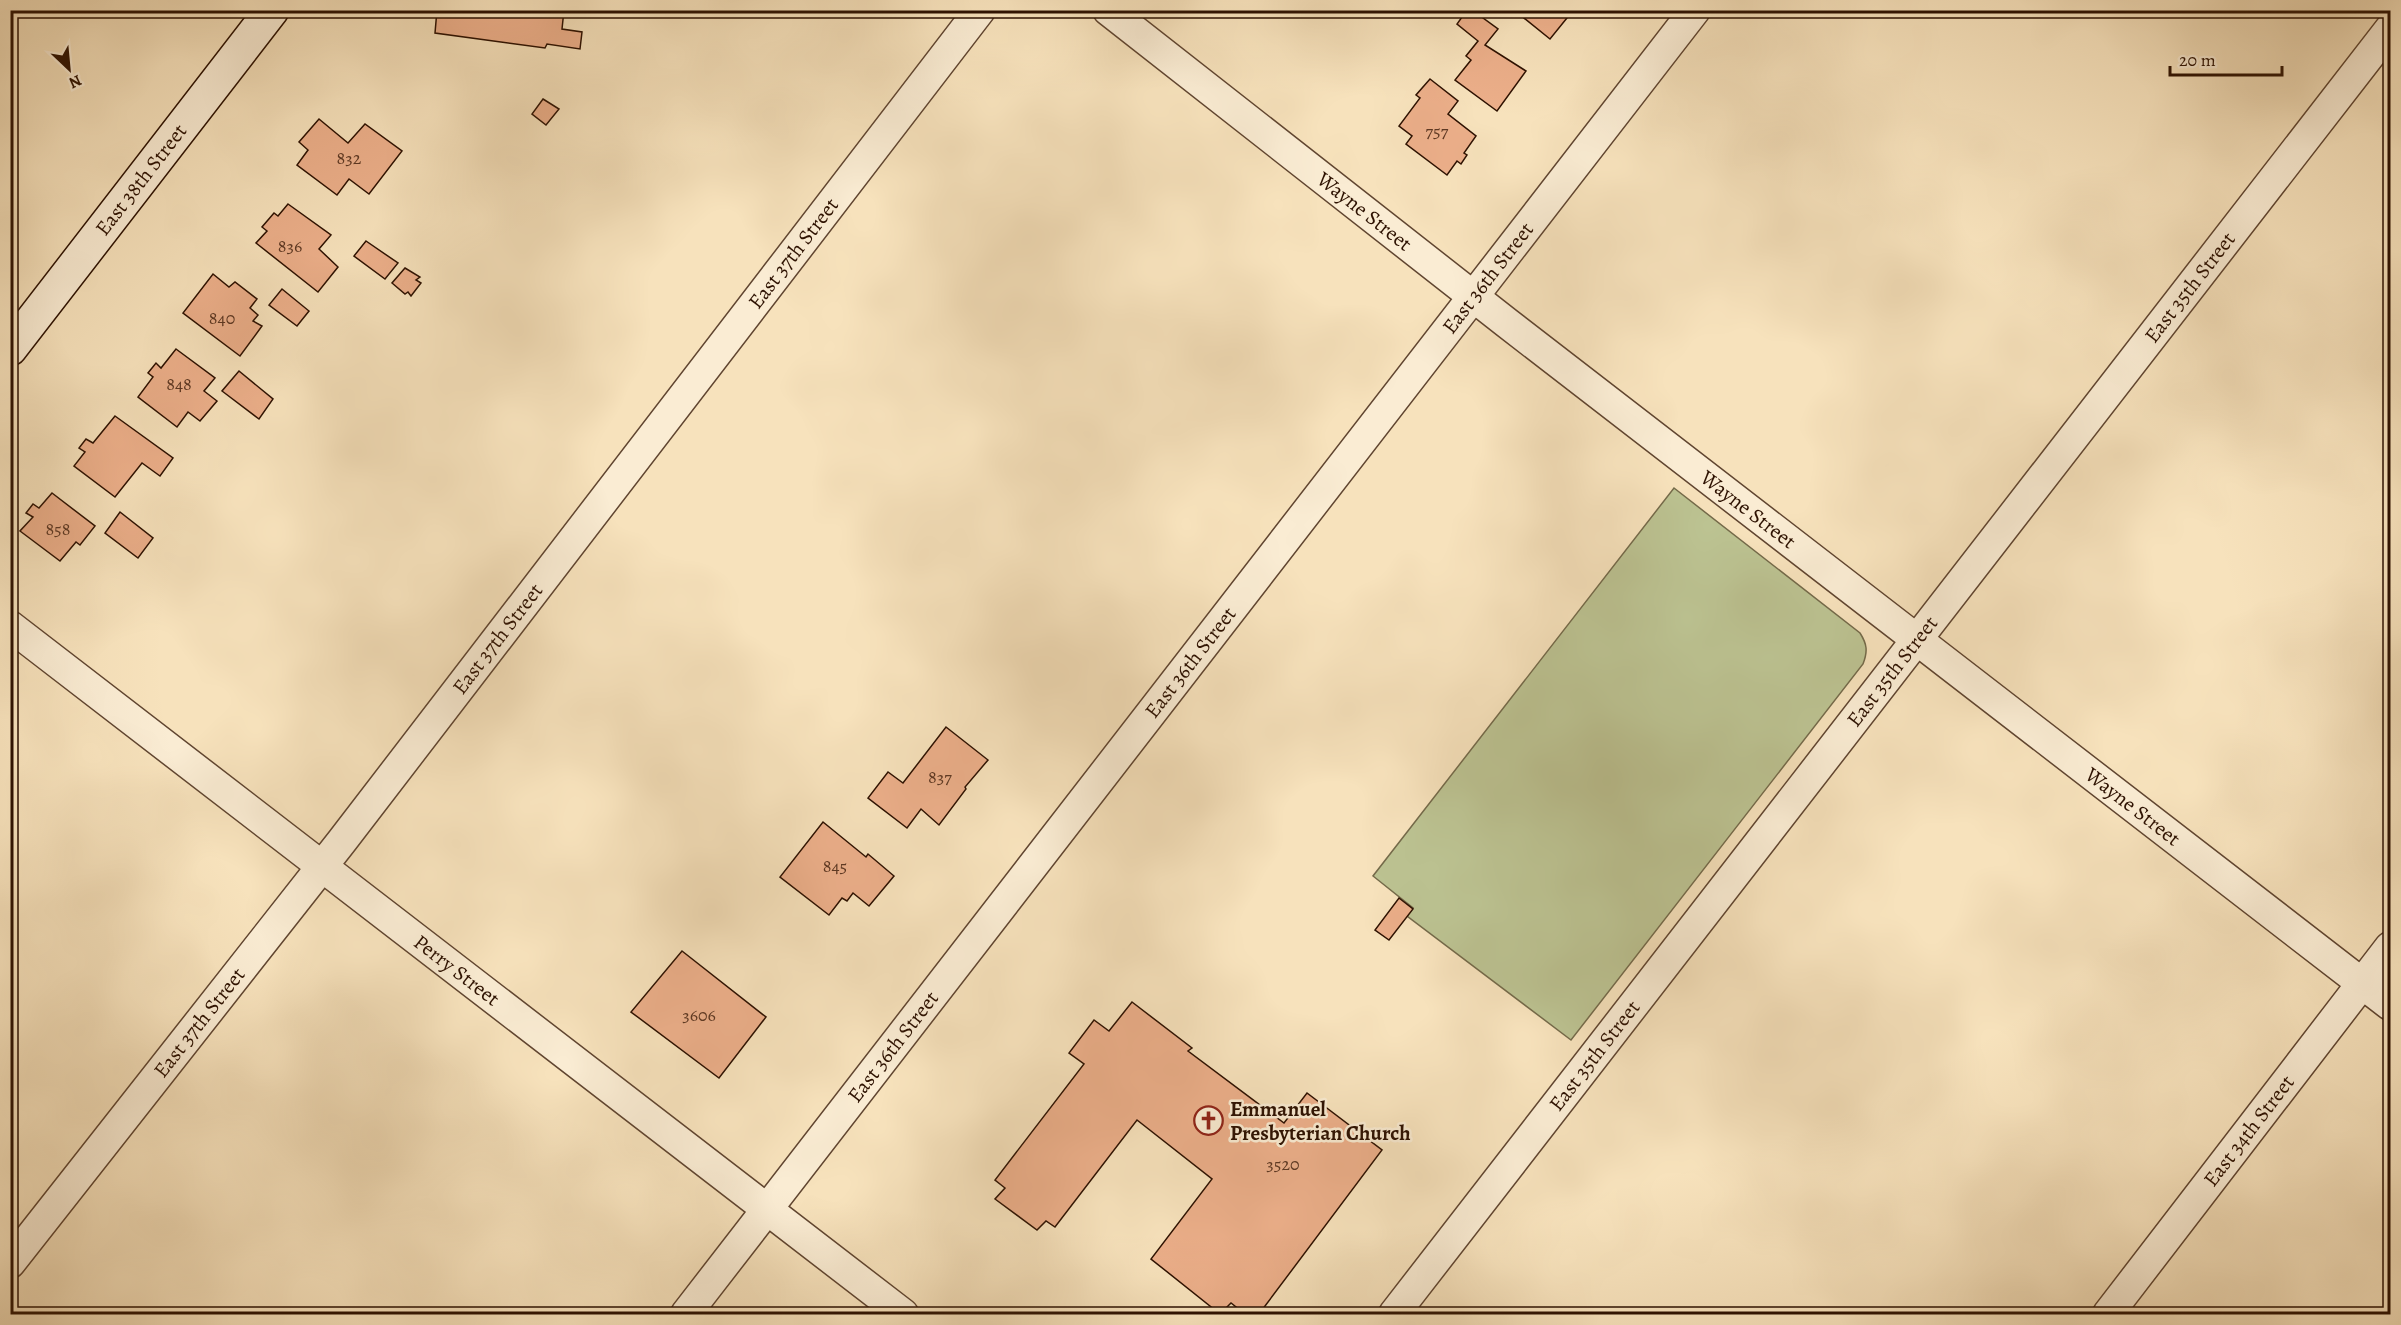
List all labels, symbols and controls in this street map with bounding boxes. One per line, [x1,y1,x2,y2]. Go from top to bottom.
north arrow [39,39,99,99]
scale bar [2170,39,2282,77]
text: 20 m [2179,48,2216,72]
text: N [65,69,85,94]
street label: East 38th Street [89,118,193,241]
house number: 757 [1426,119,1449,143]
house number: 832 [337,146,362,170]
street label: Wayne Street [1310,165,1418,257]
street label: East 37th Street [742,192,845,314]
street label: East 36th Street [1436,216,1540,339]
street label: East 35th Street [2138,226,2242,349]
house number: 836 [278,234,302,258]
house number: 840 [209,306,235,330]
house number: 848 [166,372,192,396]
street label: Wayne Street [1694,463,1802,555]
house number: 858 [45,517,71,541]
street label: East 37th Street [446,577,549,700]
street label: East 36th Street [1138,601,1242,724]
street label: East 35th Street [1840,610,1944,733]
street label: Wayne Street [2079,760,2186,852]
house number: 837 [928,765,952,789]
house number: 845 [823,854,847,878]
street label: Perry Street [408,928,506,1012]
street label: East 37th Street [147,962,251,1083]
street label: East 36th Street [841,985,945,1108]
street label: East 35th Street [1542,994,1646,1117]
house number: 3606 [682,1003,716,1027]
street label: East 34th Street [2197,1069,2301,1192]
place label: Emmanuel Presbyterian Church [1230,1095,1411,1147]
church icon: Emmanuel Presbyterian Church [1193,1105,1225,1137]
house number: 3520 [1266,1152,1300,1176]

